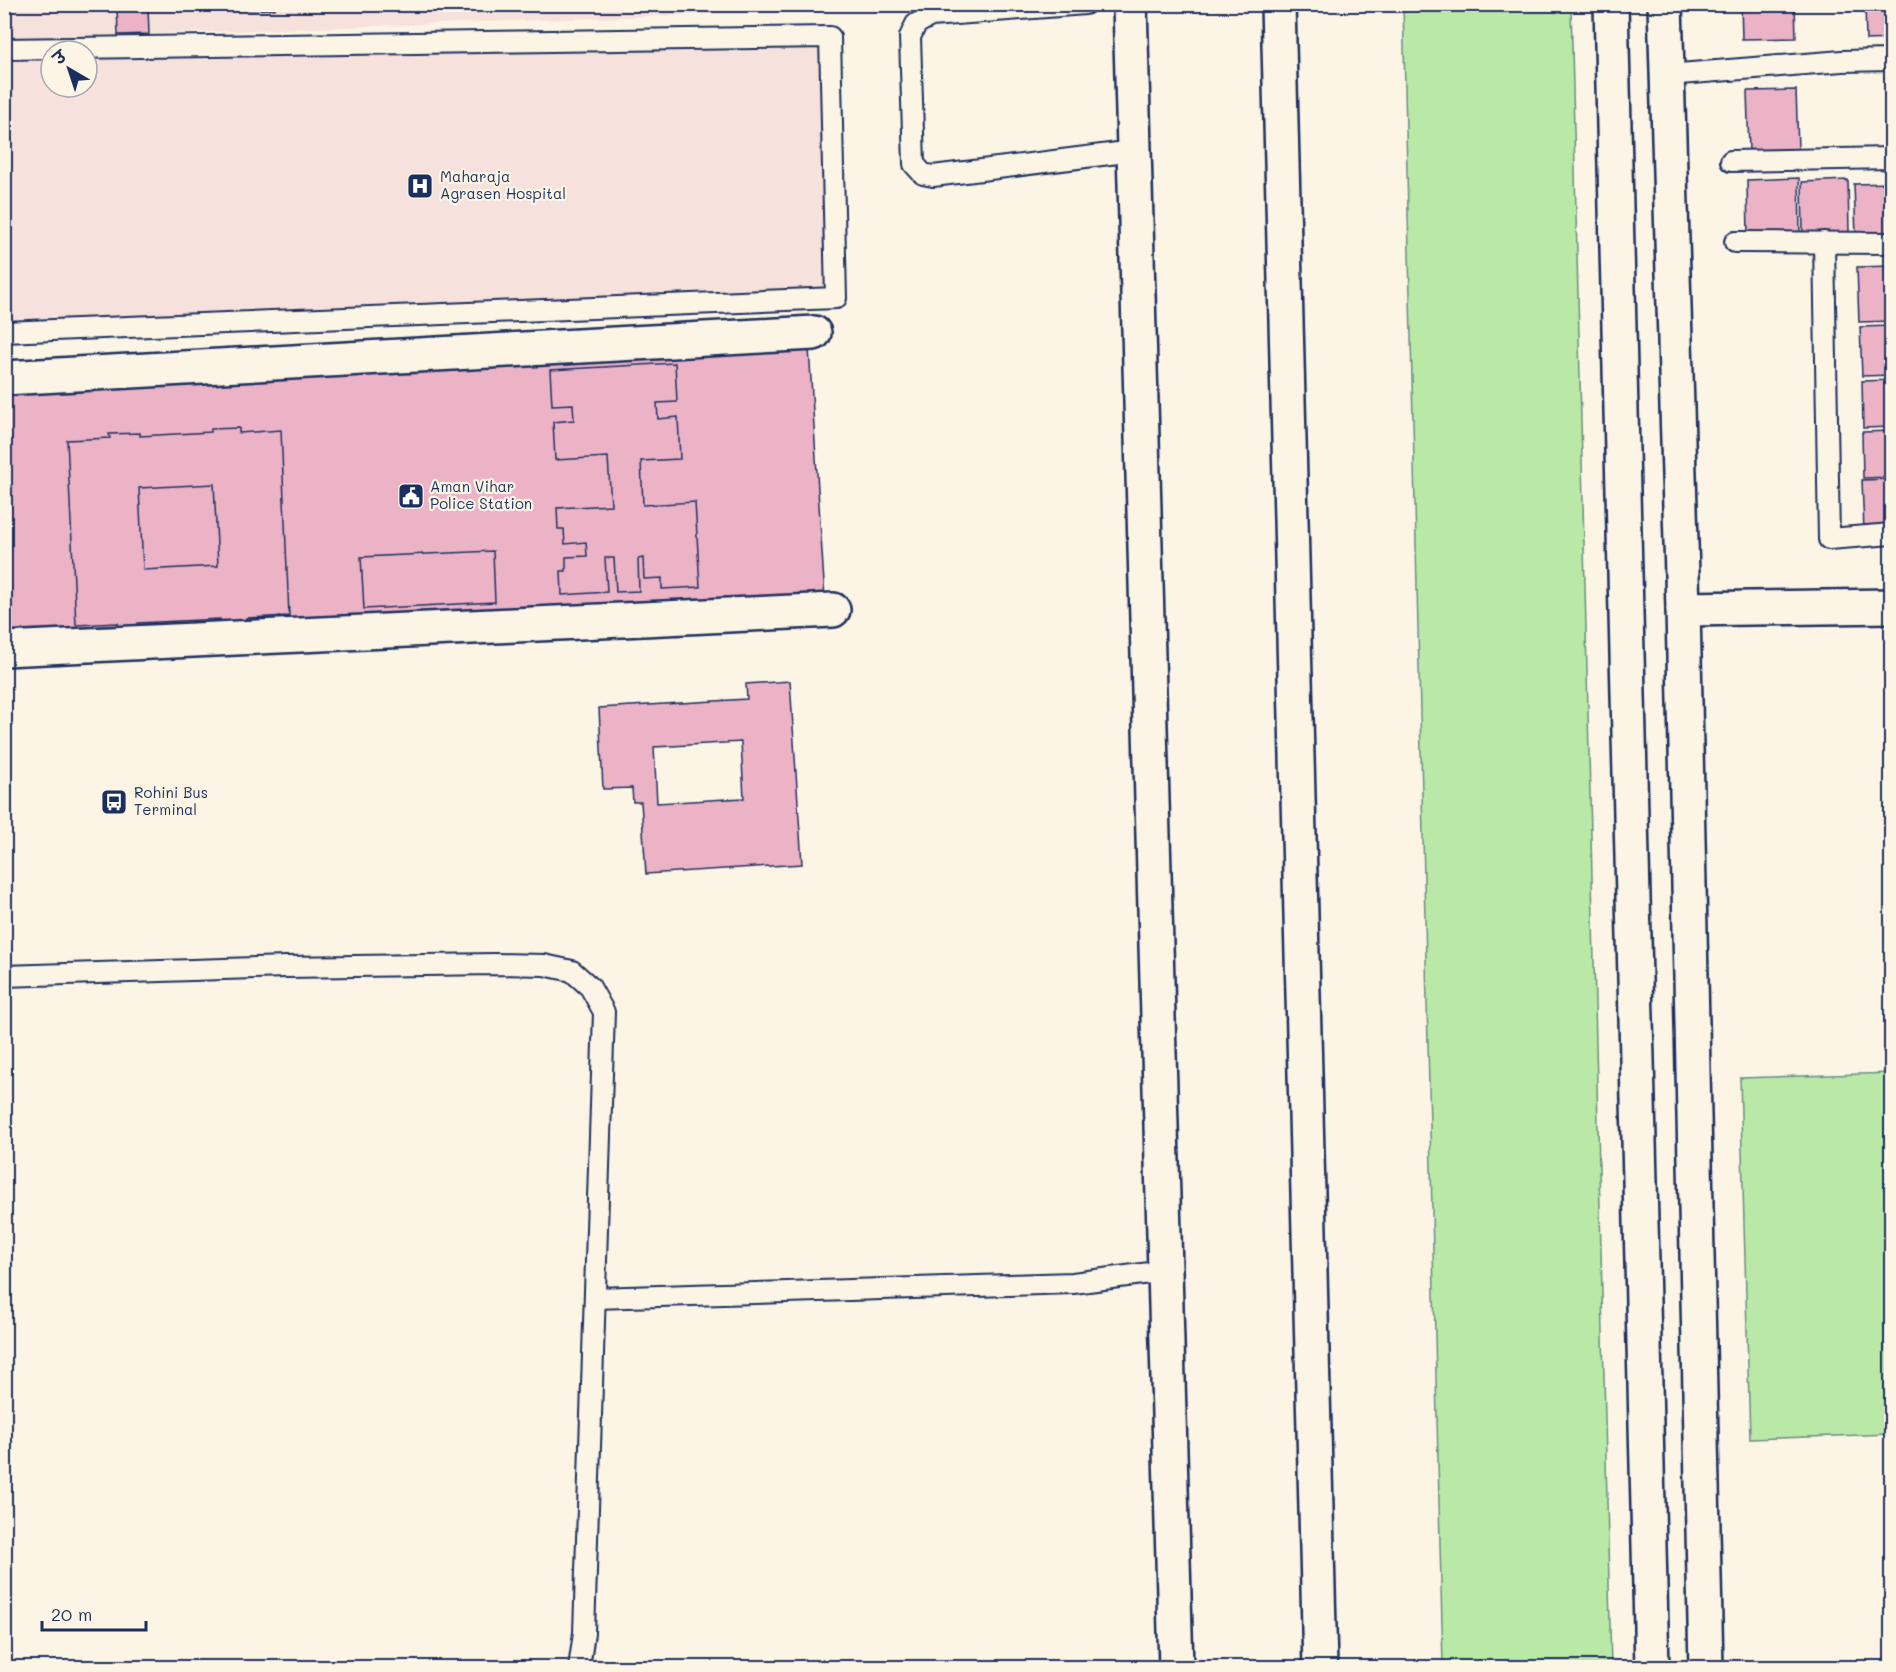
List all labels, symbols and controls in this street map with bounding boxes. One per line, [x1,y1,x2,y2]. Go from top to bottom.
north arrow [39,39,99,99]
text: उ [47,45,71,70]
place label: Maharaja Agrasen Hospital [440,166,566,203]
hospital icon: Maharaja Agrasen Hospital [405,171,435,201]
place label: Aman Vihar Police Station [430,476,532,513]
public building icon: Aman Vihar Police Station [396,481,426,511]
place label: Rohini Bus Terminal [134,782,208,819]
bus stop icon: Rohini Bus Terminal [99,787,129,817]
scale bar [42,1594,146,1632]
text: 20 m [51,1602,92,1626]

